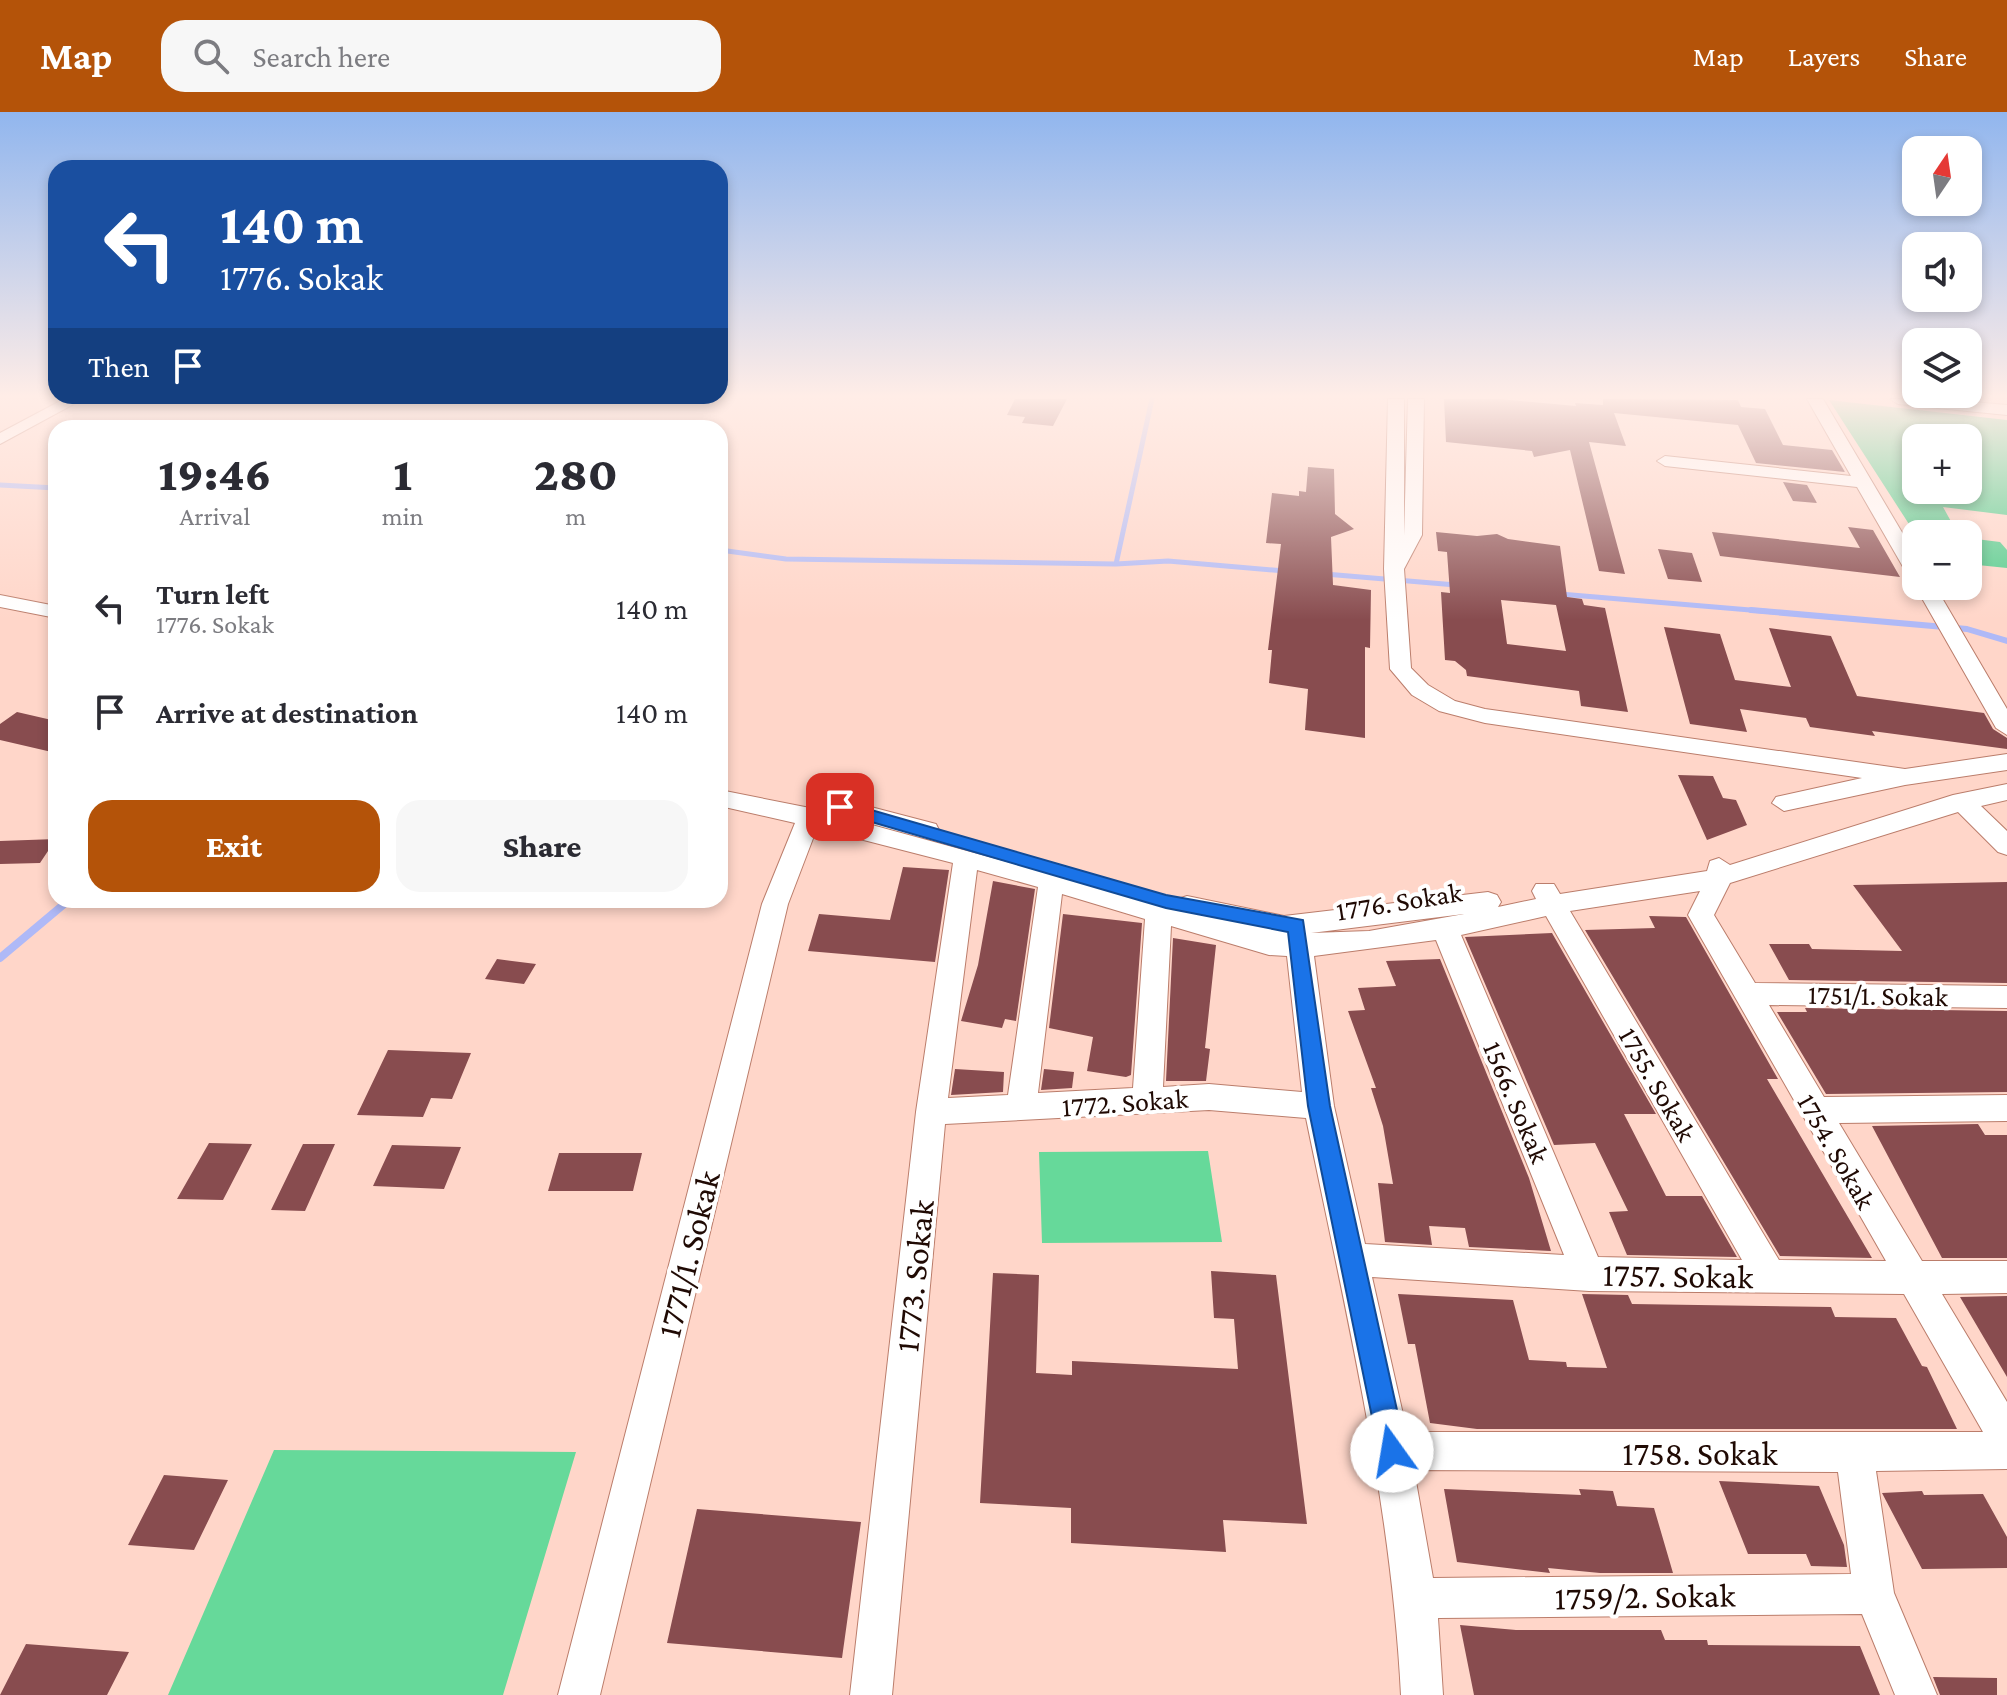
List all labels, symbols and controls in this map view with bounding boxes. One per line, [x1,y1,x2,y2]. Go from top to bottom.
search box [161,20,721,92]
icon: search [189,34,233,78]
text: Map [40,35,113,77]
text: Search here [253,40,390,73]
text: Map [1693,41,1744,72]
text: Layers [1788,41,1860,72]
text: Share [1904,41,1967,72]
north arrow [1902,136,1982,216]
map controls [1902,136,1982,600]
icon: left [88,192,192,296]
text: 140 m [220,193,363,255]
button: sound [1902,232,1982,312]
text: 1776. Sokak [220,258,383,298]
button: layers [1902,328,1982,408]
icon: arrive [166,344,210,388]
text: Then [88,350,150,383]
button: + [1902,424,1982,504]
text: 19:46 [158,447,272,500]
text: 1 [393,447,412,500]
text: 280 [534,447,618,500]
text: Arrival [180,502,250,531]
text: min [382,502,423,531]
text: m [565,502,586,531]
button: − [1902,520,1982,600]
text: Turn left [156,577,269,610]
icon: left [88,586,132,630]
text: 140 m [616,592,688,625]
text: 1776. Sokak [156,610,274,639]
icon: arrive [88,690,132,734]
text: Arrive at destination [156,696,418,729]
text: 140 m [616,696,688,729]
pin [806,773,874,841]
icon: arrive [818,785,862,829]
button: Exit [88,800,380,892]
button: Share [396,800,688,892]
street label: 1776. Sokak [1334,876,1465,927]
street label: 1751/1. Sokak [1808,979,1949,1012]
street label: 1755. Sokak [1613,1022,1703,1147]
street label: 1566. Sokak [1477,1037,1556,1168]
street label: 1772. Sokak [1061,1083,1190,1122]
street label: 1754. Sokak [1791,1088,1882,1215]
street label: 1771/1. Sokak [650,1166,727,1341]
street label: 1773. Sokak [888,1197,941,1354]
street label: 1757. Sokak [1602,1256,1754,1295]
position arrow [1350,1409,1434,1493]
street label: 1758. Sokak [1622,1435,1779,1472]
street label: 1759/2. Sokak [1554,1576,1737,1617]

